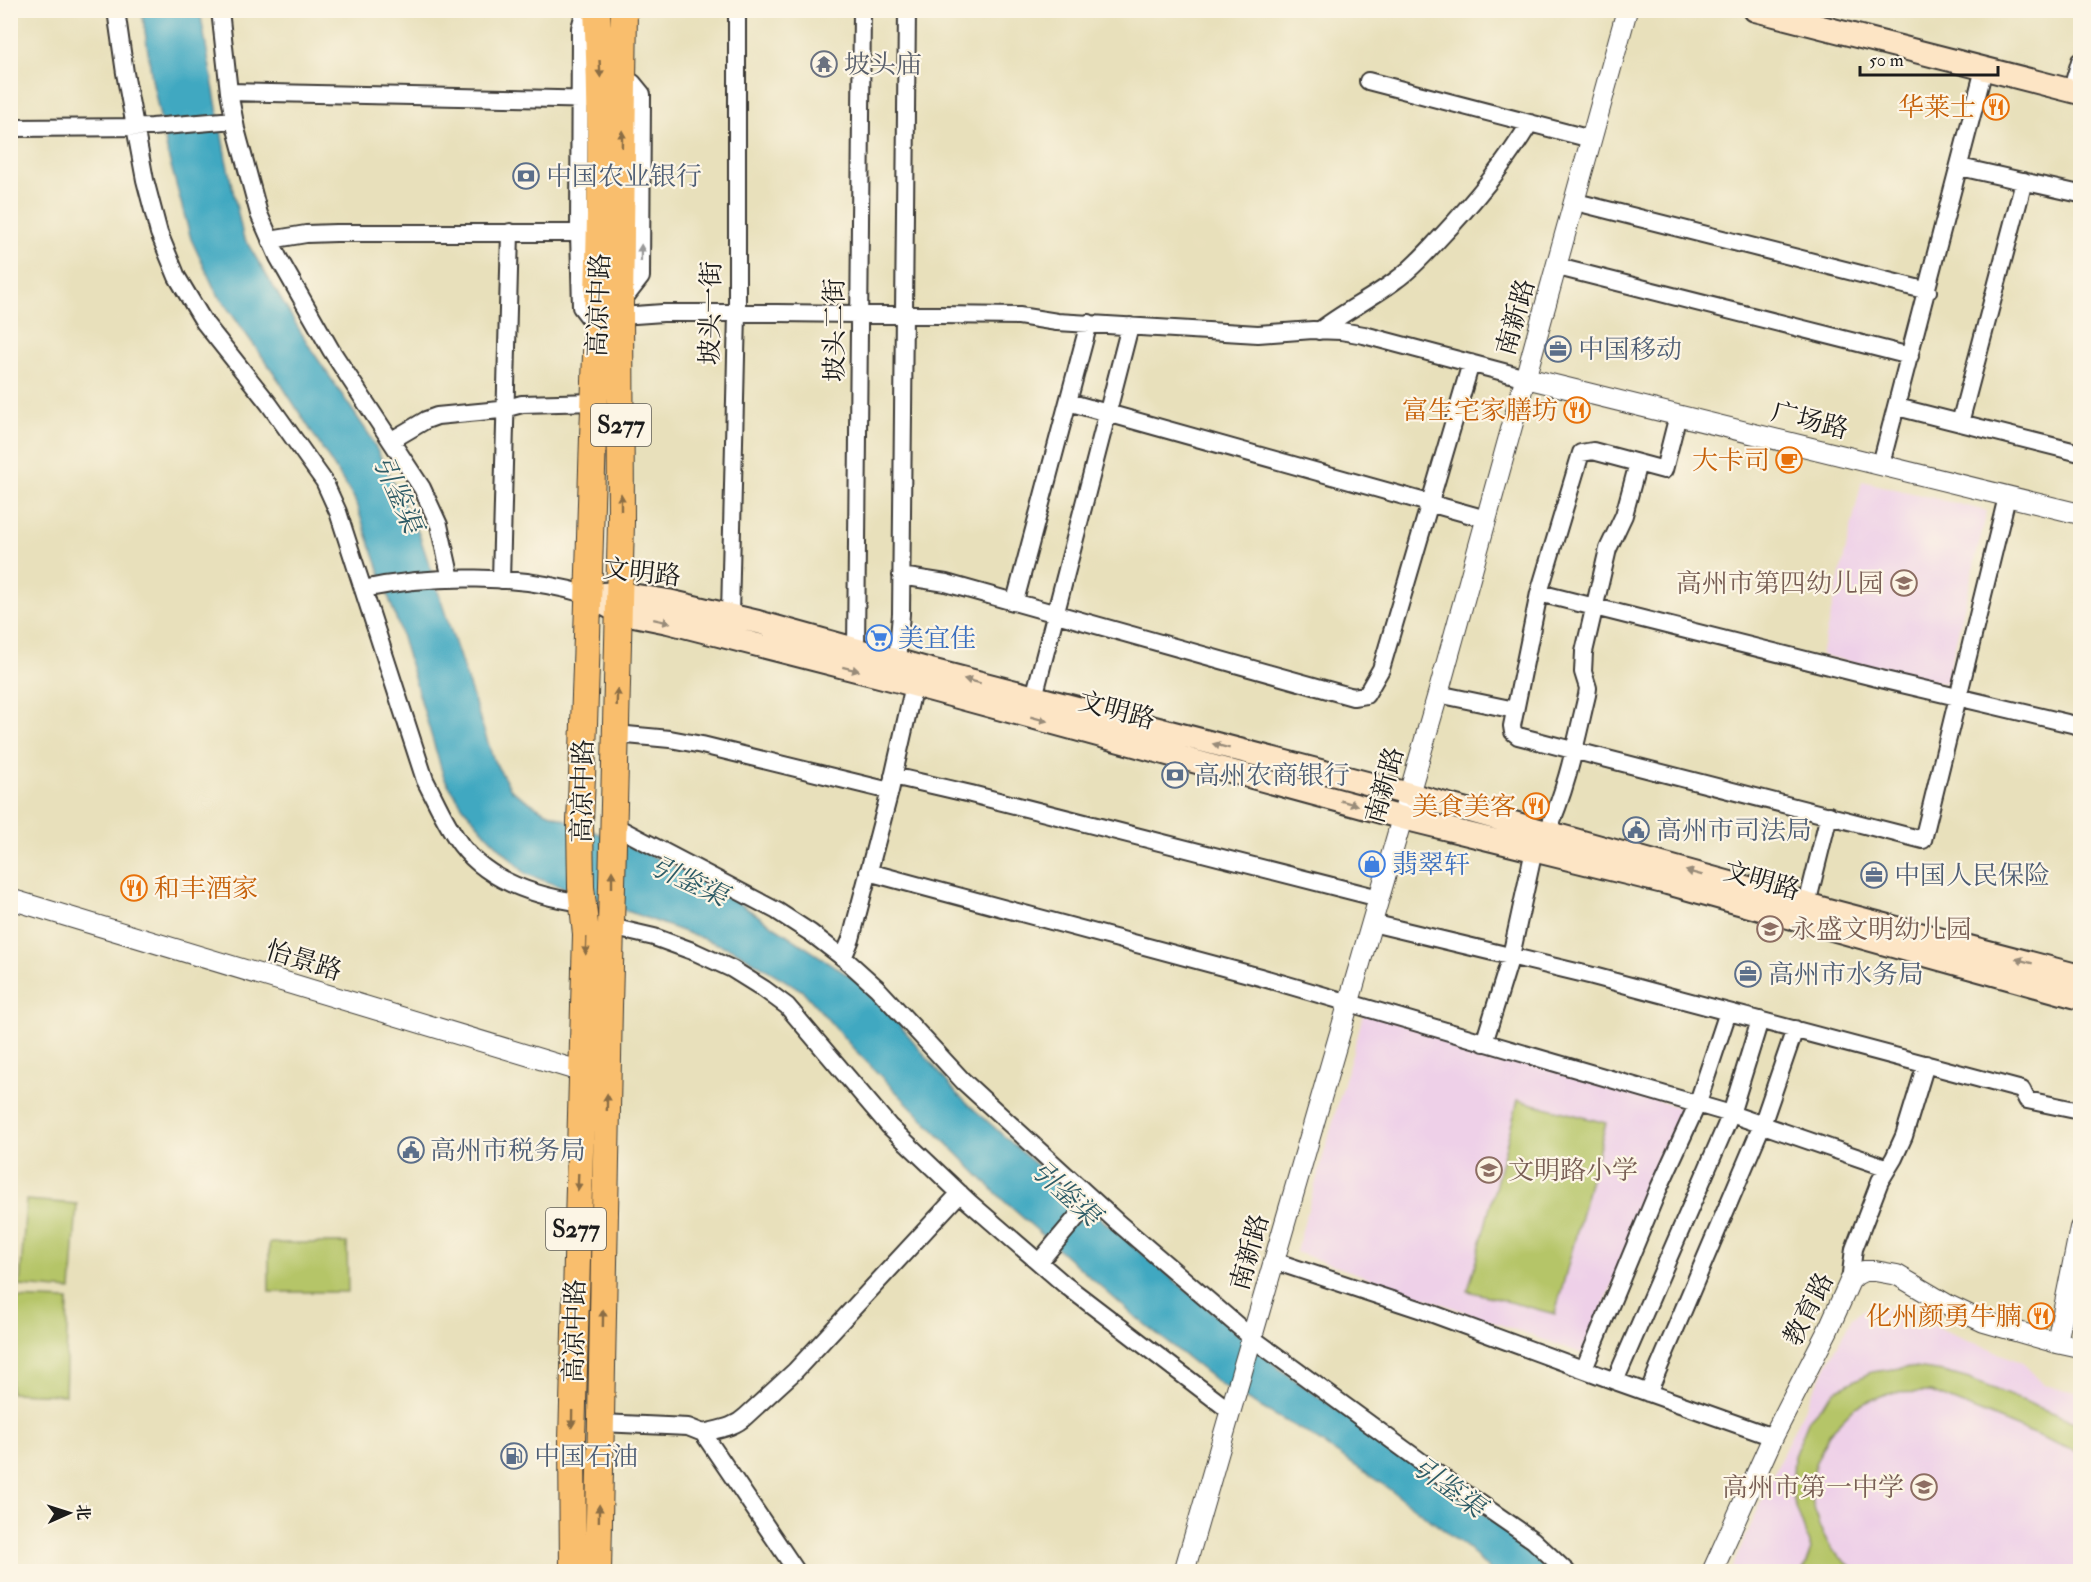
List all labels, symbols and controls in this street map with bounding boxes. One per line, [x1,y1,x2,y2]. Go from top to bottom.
scale bar [1860,39,1998,77]
temple icon: 坡头庙 [809,49,839,79]
place label: 坡头庙 [844,49,922,81]
text: 50 m [1869,49,1904,72]
one-way arrow [595,59,604,78]
place label: 华莱士 [1898,92,1976,124]
restaurant icon: 华莱士 [1981,92,2011,122]
one-way arrow [617,129,626,148]
bank icon: 中国农业银行 [511,161,541,191]
place label: 中国农业银行 [546,161,702,193]
one-way arrow [637,244,646,263]
street label: 高凉中路 [581,253,617,358]
street label: 坡头一街 [694,261,728,365]
street label: 南新路 [1490,275,1542,359]
street label: 坡头二街 [819,278,851,382]
office icon: 中国移动 [1543,334,1573,364]
place label: 中国移动 [1578,334,1682,366]
place label: 富生宅家膳坊 [1402,395,1558,427]
restaurant icon: 富生宅家膳坊 [1562,395,1592,425]
street label: 广场路 [1768,396,1851,446]
road number: S277 [591,404,651,446]
place label: 大卡司 [1692,445,1770,477]
cafe icon: 大卡司 [1774,445,1804,475]
water label: 引鉴渠 [366,450,431,542]
one-way arrow [616,492,626,511]
street label: 文明路 [601,553,682,593]
place label: 高州市第四幼儿园 [1676,568,1884,600]
school or university icon: 高州市第四幼儿园 [1889,568,1919,598]
one-way arrow [653,617,672,626]
supermarket icon: 美宜佳 [864,623,894,653]
place label: 美宜佳 [898,623,976,655]
one-way arrow [842,664,860,674]
one-way arrow [963,676,981,685]
street label: 文明路 [1075,685,1159,737]
one-way arrow [612,687,621,706]
one-way arrow [1031,715,1049,724]
street label: 高凉中路 [566,739,600,843]
one-way arrow [1212,740,1231,750]
street label: 南新路 [1359,743,1411,827]
bank icon: 高州农商银行 [1160,760,1190,790]
place label: 高州农商银行 [1194,760,1350,792]
place label: 美食美客 [1412,791,1516,823]
restaurant icon: 美食美客 [1521,791,1551,821]
one-way arrow [1340,799,1358,808]
public building icon: 高州市司法局 [1621,815,1651,845]
place label: 高州市司法局 [1656,815,1812,847]
water label: 引鉴渠 [645,849,736,915]
shop icon: 翡翠轩 [1357,849,1387,879]
place label: 翡翠轩 [1392,849,1470,881]
street label: 文明路 [1720,855,1804,907]
office icon: 中国人民保险 [1859,860,1889,890]
place label: 中国人民保险 [1894,860,2050,892]
one-way arrow [1684,868,1702,877]
one-way arrow [607,870,617,889]
restaurant icon: 和丰酒家 [119,873,149,903]
place label: 和丰酒家 [154,873,258,905]
school or university icon: 永盛文明幼儿园 [1755,914,1785,944]
place label: 永盛文明幼儿园 [1790,914,1972,946]
street label: 怡景路 [262,934,346,988]
one-way arrow [581,936,591,955]
one-way arrow [2015,956,2033,965]
office icon: 高州市水务局 [1733,959,1763,989]
place label: 高州市水务局 [1768,959,1924,991]
one-way arrow [602,1093,612,1112]
public building icon: 高州市税务局 [396,1135,426,1165]
place label: 高州市税务局 [430,1135,586,1167]
water label: 引鉴渠 [1025,1154,1110,1235]
school or university icon: 文明路小学 [1474,1155,1504,1185]
place label: 文明路小学 [1508,1155,1638,1187]
one-way arrow [574,1173,583,1192]
road number: S277 [546,1208,606,1250]
street label: 南新路 [1224,1210,1276,1294]
street label: 教育路 [1777,1267,1841,1351]
street label: 高凉中路 [558,1279,592,1383]
place label: 化州颜勇牛腩 [1866,1301,2022,1333]
restaurant icon: 化州颜勇牛腩 [2026,1301,2056,1331]
one-way arrow [598,1309,608,1328]
one-way arrow [567,1410,577,1429]
fuel station icon: 中国石油 [499,1441,529,1471]
place label: 中国石油 [534,1441,638,1473]
water label: 引鉴渠 [1406,1450,1494,1527]
place label: 高州市第一中学 [1722,1472,1904,1504]
school or university icon: 高州市第一中学 [1909,1472,1939,1502]
north arrow [39,1483,99,1543]
text: 北 [73,1504,93,1521]
one-way arrow [595,1504,604,1523]

